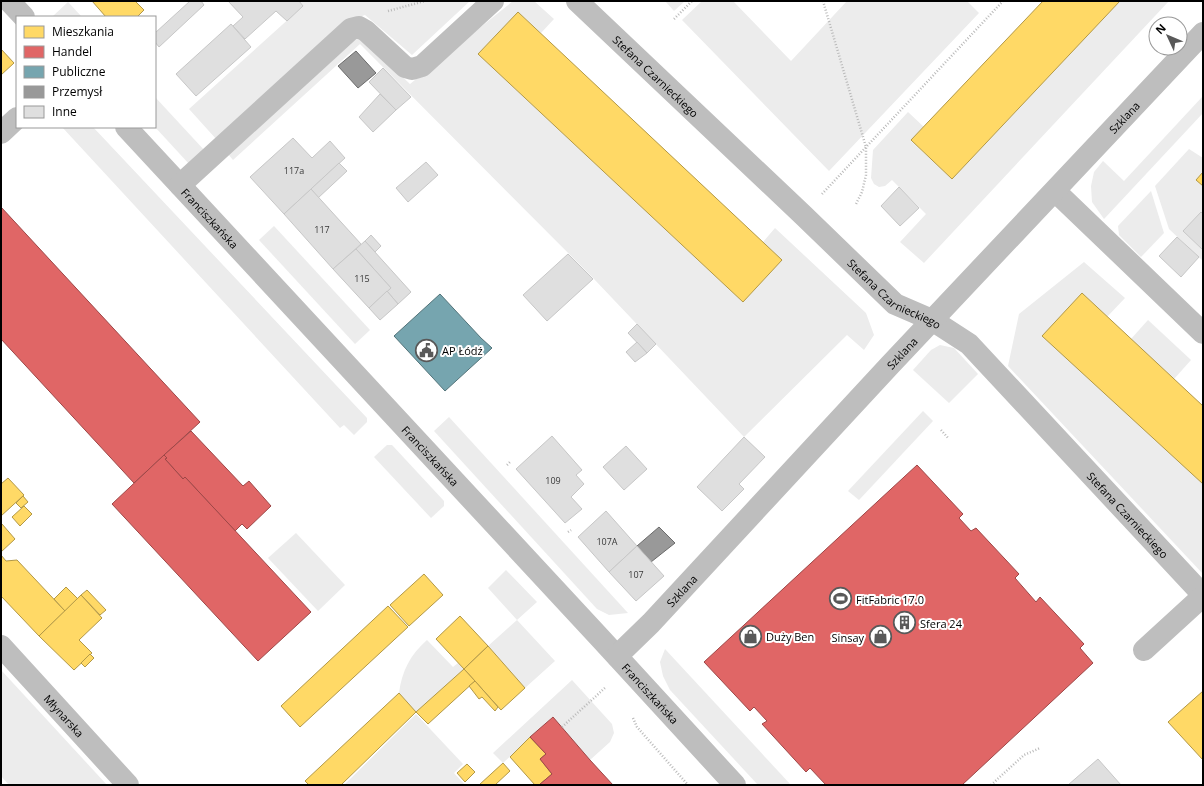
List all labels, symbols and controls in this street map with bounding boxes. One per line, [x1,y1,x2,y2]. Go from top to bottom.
legend [16,16,156,128]
north arrow [1148,16,1188,56]
text: N [1152,20,1169,37]
text: Mieszkania [52,23,114,40]
street label: Stefana Czarnieckiego [610,32,703,120]
text: Handel [52,43,92,60]
text: Publiczne [52,63,106,80]
text: Przemysł [52,83,103,100]
street label: Szklana [1105,98,1143,136]
text: Inne [52,103,77,120]
house number: 117a [284,164,304,177]
street label: Franciszkańska [179,184,242,251]
house number: 117 [314,223,330,236]
street label: Stefana Czarnieckiego [845,255,945,332]
house number: 115 [354,272,370,285]
street label: Szklana [883,333,920,372]
public building icon: AP Łódź [413,337,439,363]
place label: AP Łódź [442,343,483,358]
street label: Franciszkańska [399,422,462,489]
street label: Stefana Czarnieckiego [1084,468,1172,561]
house number: 109 [545,474,561,487]
house number: 107A [596,535,618,548]
house number: 107 [628,568,644,581]
street label: Szklana [663,571,700,610]
sports icon: FitFabric 17.0 [828,586,854,612]
place label: FitFabric 17.0 [856,592,924,607]
building icon: Sfera 24 [892,610,918,636]
place label: Sfera 24 [920,616,963,631]
shop icon: Duży Ben [738,623,764,649]
shop icon: Sinsay [867,624,893,650]
place label: Duży Ben [766,629,814,644]
place label: Sinsay [832,630,864,645]
street label: Franciszkańska [619,660,682,727]
street label: Młynarska [41,691,88,740]

